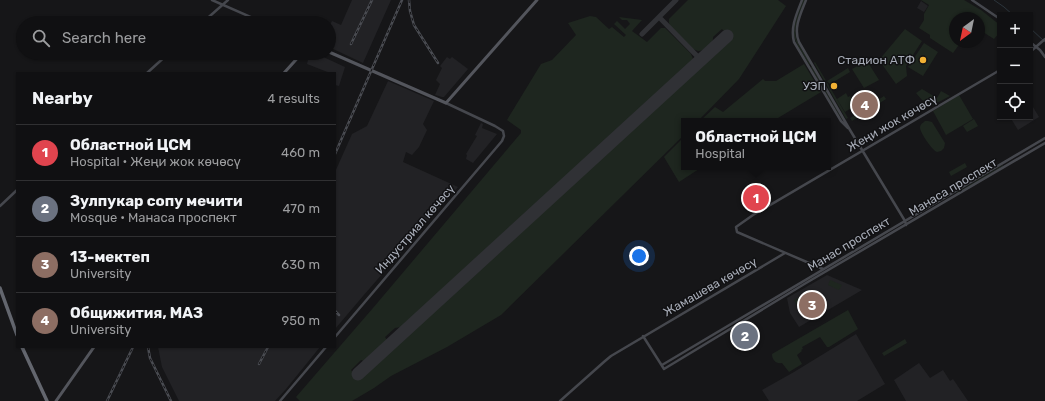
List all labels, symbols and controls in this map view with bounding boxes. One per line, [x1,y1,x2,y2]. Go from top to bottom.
north arrow [949,12,985,48]
map controls [997,12,1033,120]
button: + [997,12,1033,48]
search box [16,16,336,60]
icon: search [30,27,52,49]
text: Search here [62,29,146,47]
button: − [997,48,1033,84]
place label: Стадион АТФ [837,53,915,67]
marker: Стадион АТФ [918,55,928,65]
place label: УЭП [803,79,826,93]
marker: УЭП [829,81,839,91]
button: locate [997,84,1033,120]
text: Nearby [32,88,93,108]
pin: 4 [852,90,878,120]
text: 4 results [267,91,320,106]
street label: Жеңи жок көчөсү [844,91,940,155]
popup [681,118,831,170]
text: Областной ЦСМ [695,128,817,146]
text: Областной ЦСМ [70,136,191,154]
text: 1 [42,145,48,160]
text: 460 m [281,145,320,160]
text: Hospital [695,146,745,161]
text: Hospital · Жеңи жок көчөсү [70,154,241,169]
street label: Манаса проспект [906,155,1000,219]
street label: Индустриал көчөсү [373,181,458,276]
pin: 1 [743,183,769,213]
text: Зулпукар сопу мечити [70,192,243,210]
text: 2 [41,201,49,216]
text: 470 m [282,201,320,216]
text: Mosque · Манаса проспект [70,210,237,225]
street label: Манас проспект [805,214,893,274]
your location [629,246,649,266]
text: 13-мектеп [70,248,150,266]
street label: Жамашева көчөсү [661,254,760,319]
text: 3 [41,257,49,272]
text: 630 m [281,257,320,272]
text: University [70,266,131,281]
pin: 3 [799,290,825,320]
text: Общижития, МАЗ [70,304,203,322]
text: 4 [41,313,49,328]
text: 950 m [282,313,320,328]
pin: 2 [732,321,758,351]
text: University [70,322,131,337]

